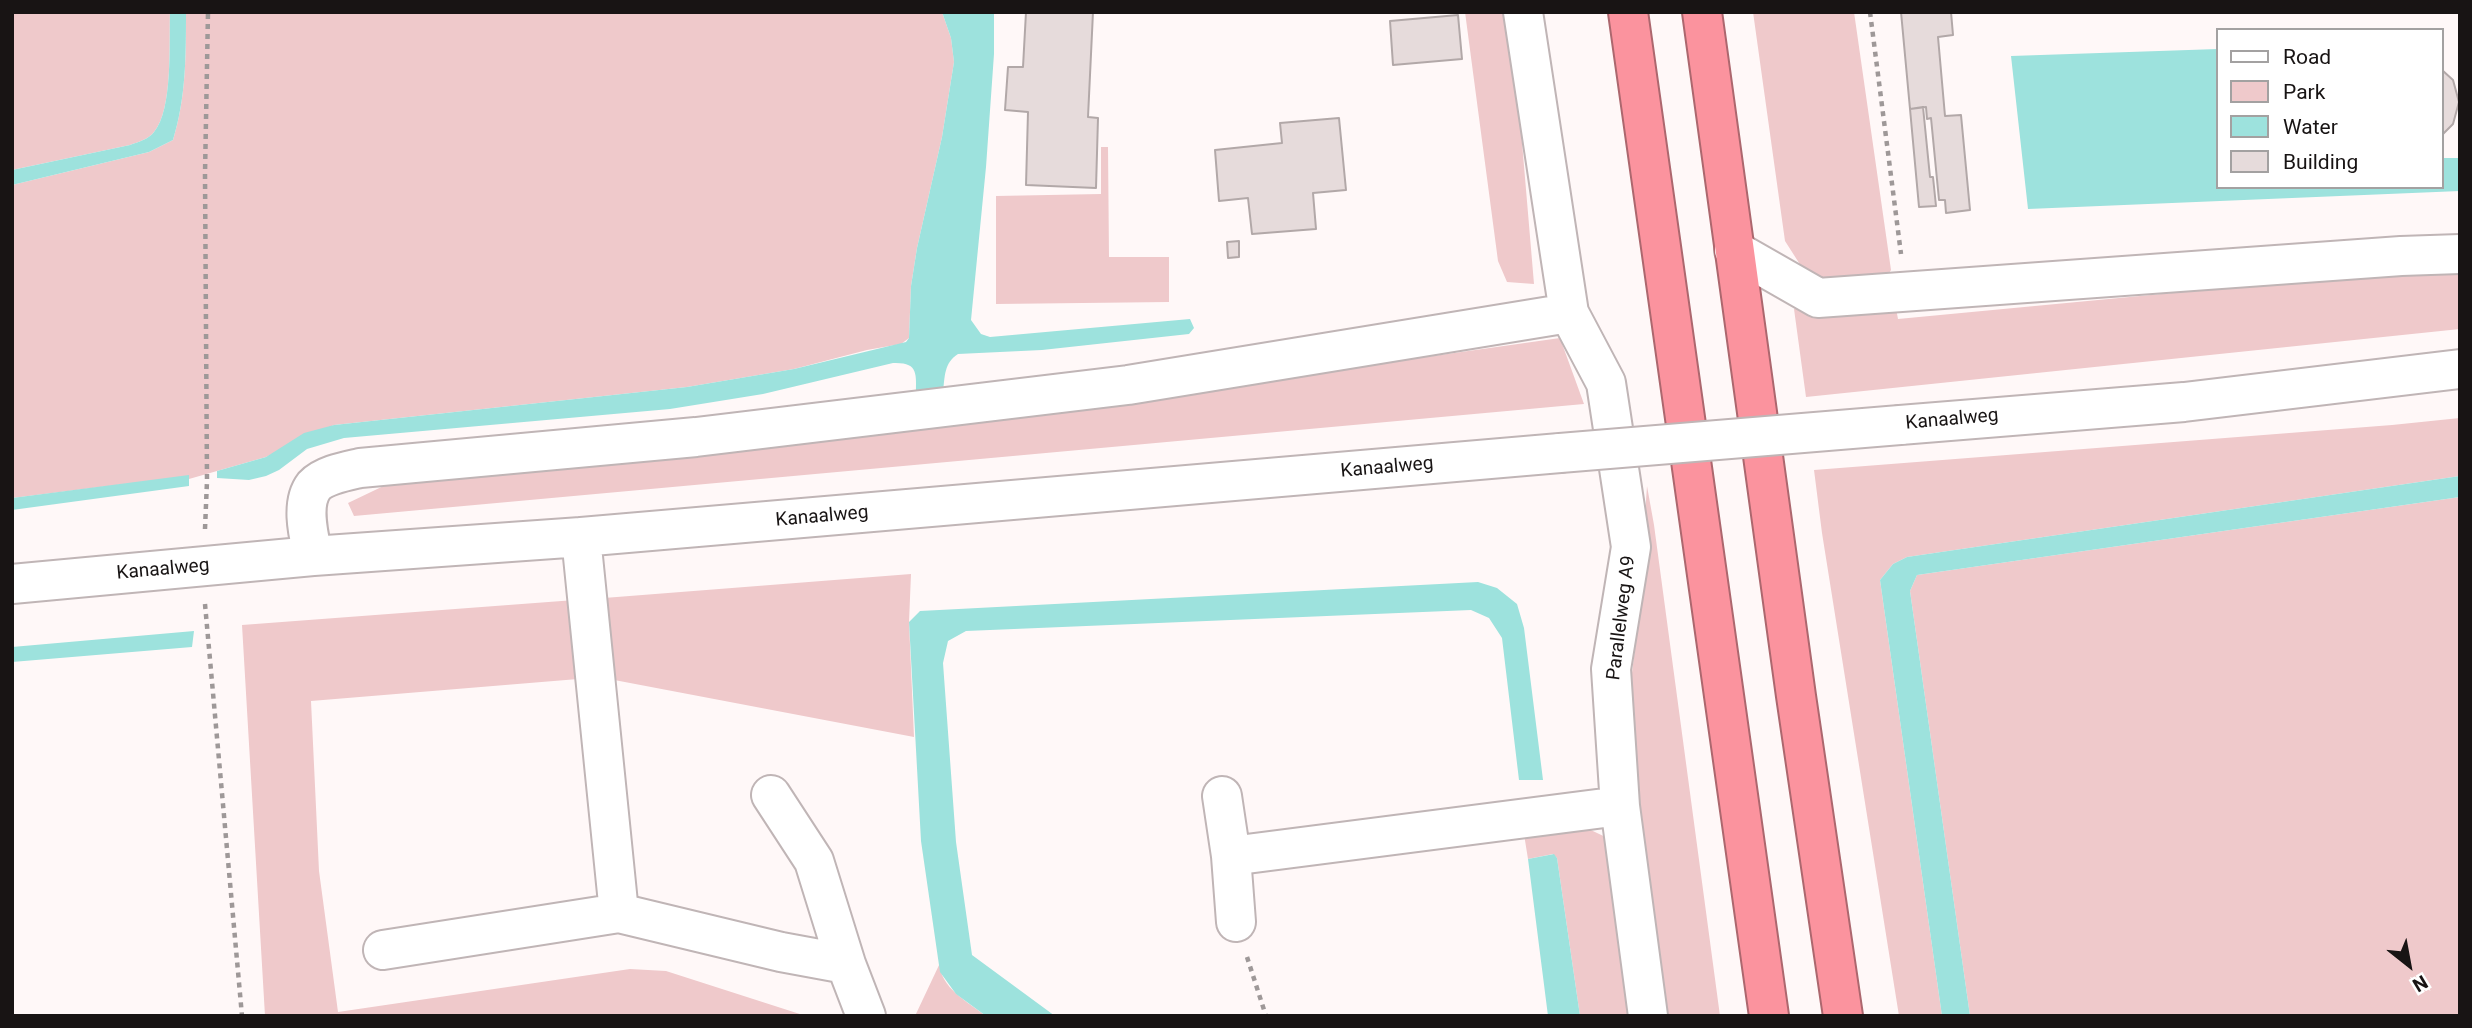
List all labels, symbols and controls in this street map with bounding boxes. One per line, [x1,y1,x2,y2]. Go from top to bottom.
legend [2216,28,2444,189]
text: Road [2283,45,2331,69]
text: Park [2283,80,2325,104]
text: Water [2283,115,2338,139]
text: Building [2283,150,2358,174]
street label: Kanaalweg [1905,405,1999,435]
street label: Kanaalweg [1340,453,1434,483]
street label: Kanaalweg [775,502,869,532]
street label: Parallelweg A9 [1603,554,1641,682]
street label: Kanaalweg [116,555,210,585]
north arrow [2374,930,2444,1000]
text: N [2408,970,2432,997]

